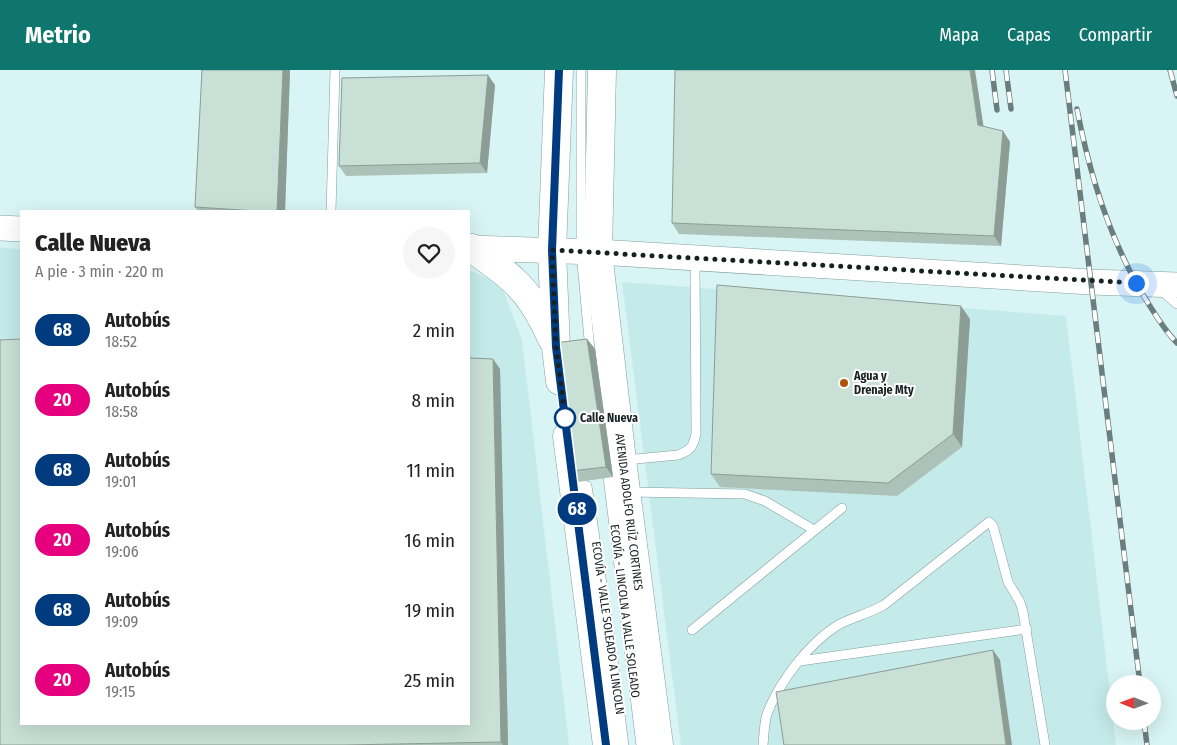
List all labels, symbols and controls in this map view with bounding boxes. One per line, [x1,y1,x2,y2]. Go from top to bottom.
text: Metrio [25,21,91,49]
text: Mapa [939,24,979,46]
text: Capas [1007,24,1051,46]
text: Compartir [1079,24,1152,46]
button: heart [403,227,455,279]
text: Calle Nueva [35,229,151,257]
text: A pie · 3 min · 220 m [35,262,164,281]
your location [1124,271,1149,296]
text: Autobús [105,309,170,332]
text: 68 [53,319,72,341]
text: 2 min [413,319,455,342]
text: 18:52 [105,332,137,351]
place label: Agua y Drenaje Mty [853,369,914,397]
marker: Agua y Drenaje Mty [838,377,850,389]
text: Autobús [105,379,170,402]
text: 20 [53,389,72,411]
text: 8 min [412,389,455,412]
text: 18:58 [105,402,138,421]
marker: Calle Nueva [554,407,576,429]
place label: Calle Nueva [580,411,638,425]
street label: AVENIDA ADOLFO RUÍZ CORTINES [612,433,647,591]
text: Autobús [105,449,170,472]
text: 68 [53,459,72,481]
text: 11 min [407,459,455,482]
text: 19:01 [105,472,137,491]
line badge: 68 [554,493,600,525]
text: 68 [568,498,586,520]
text: Autobús [105,519,170,542]
street label: ECOVÍA - LINCOLN A VALLE SOLEADO [607,523,644,699]
text: 20 [53,529,72,551]
text: 16 min [404,529,455,552]
street label: ECOVÍA - VALLE SOLEADO A LINCOLN [589,540,628,715]
text: 19:06 [105,542,139,561]
text: Autobús [105,589,170,612]
text: 68 [53,599,72,621]
text: 19 min [404,599,455,622]
text: 19:09 [105,612,138,631]
text: Autobús [105,659,170,682]
text: 20 [53,669,72,691]
text: 25 min [404,669,455,692]
north arrow [1106,675,1161,730]
map controls [1106,675,1161,730]
text: 19:15 [105,682,135,701]

